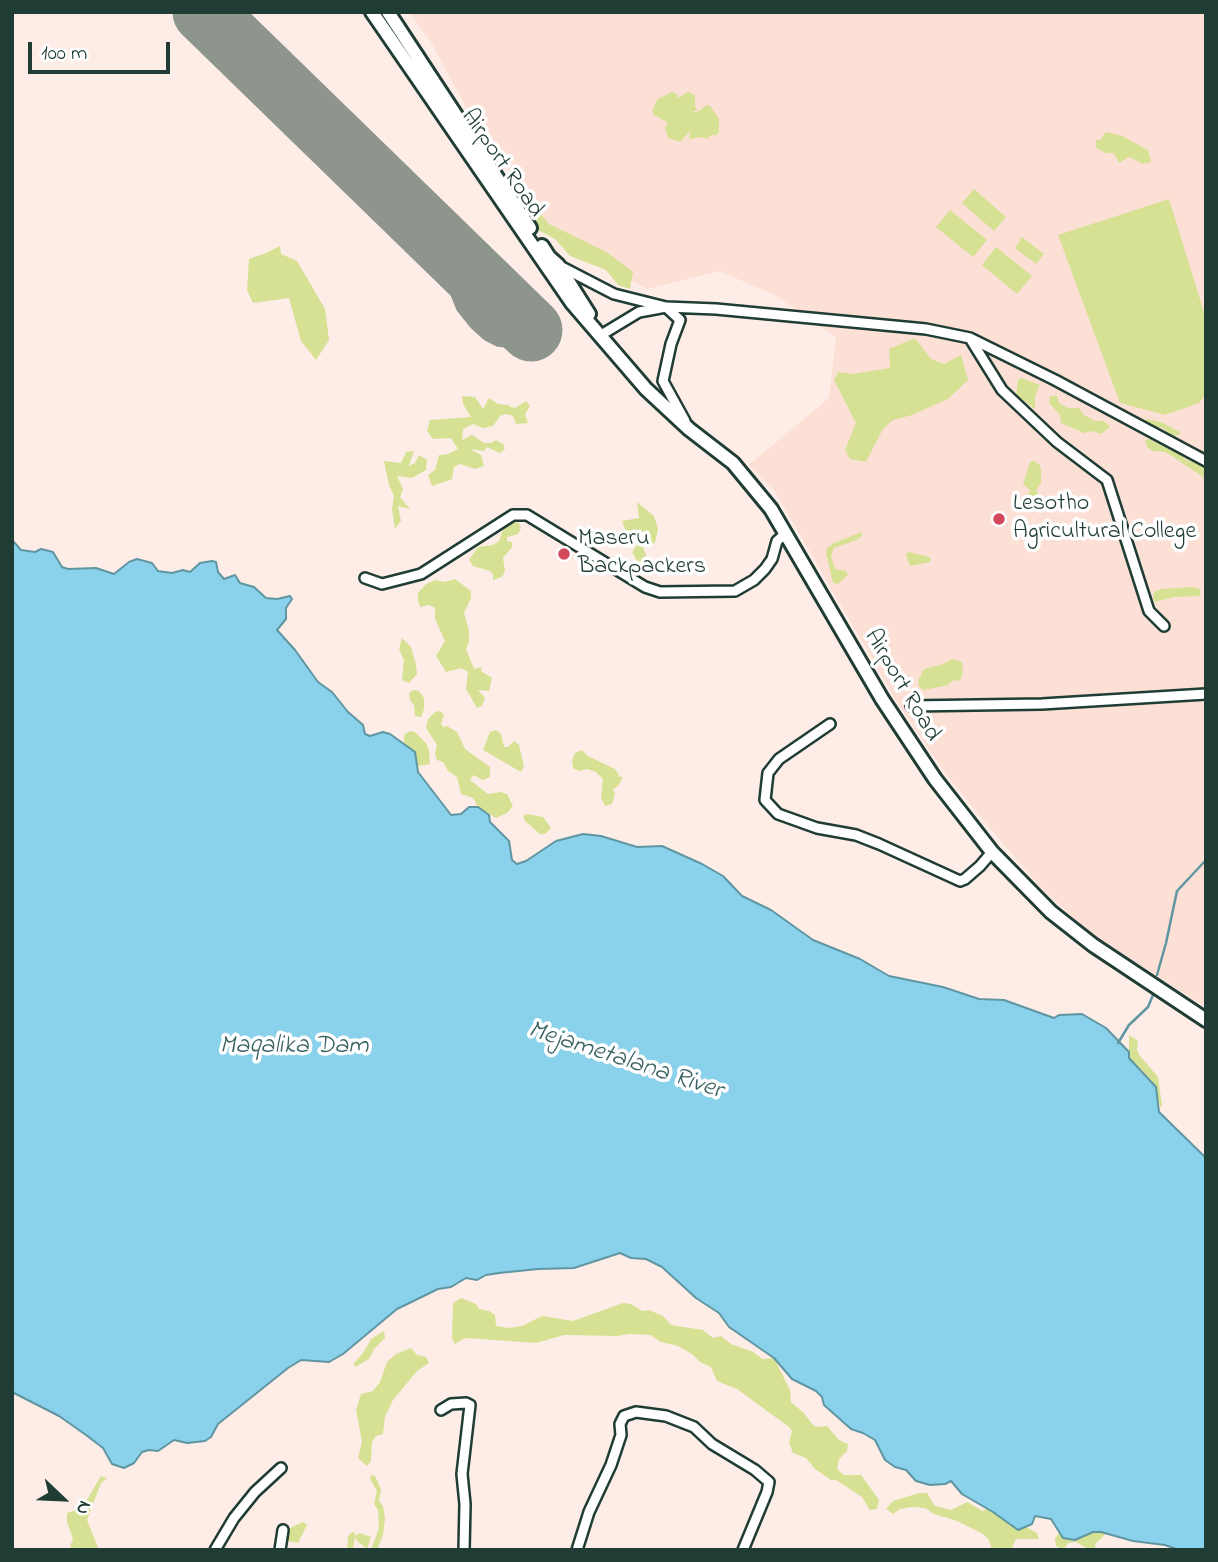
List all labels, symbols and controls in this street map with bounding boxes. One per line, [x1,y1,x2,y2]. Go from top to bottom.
scale bar [32,28,173,72]
text: 100 m [41,39,87,69]
street label: Airport Road [453,104,549,224]
place label: Lesotho Agricultural College [1013,491,1196,547]
marker: Lesotho Agricultural College [991,511,1007,527]
place label: Maseru Backpackers [578,526,706,582]
marker: Maseru Backpackers [556,546,572,562]
street label: Airport Road [856,625,946,747]
water label: Mejametalana River [524,1016,726,1108]
water label: Maqalika Dam [220,1032,368,1064]
north arrow [28,1464,98,1534]
text: N [68,1496,98,1519]

